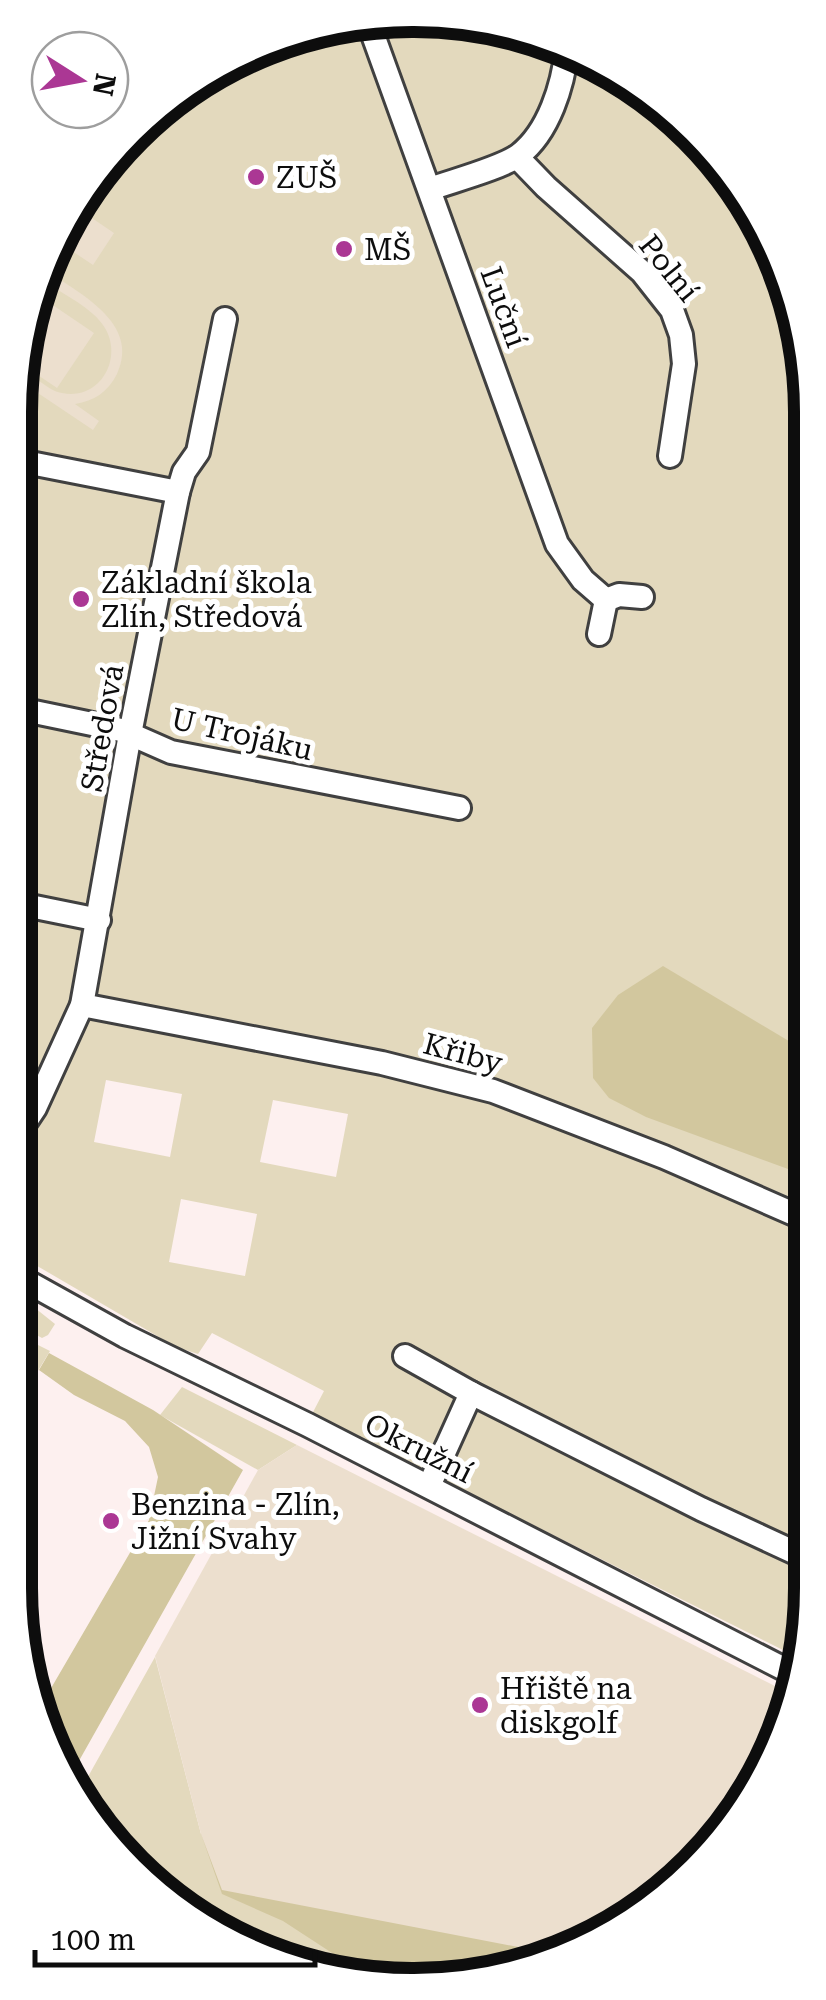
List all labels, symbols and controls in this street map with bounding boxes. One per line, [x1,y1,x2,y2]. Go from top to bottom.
north arrow [30,30,130,130]
text: N [86,71,122,98]
place label: ZUŠ [276,159,337,195]
marker: ZUŠ [245,166,267,188]
street label: Polní [632,228,706,308]
place label: MŠ [364,231,411,267]
marker: MŠ [333,238,355,260]
street label: Luční [473,262,535,352]
place label: Základní škola Zlín, Středová [101,565,312,634]
marker: Základní škola Zlín, Středová [70,588,92,610]
street label: Středová [74,662,130,794]
street label: U Trojáku [168,701,317,767]
street label: Křiby [420,1026,507,1080]
street label: Okružní [359,1406,479,1490]
place label: Benzina - Zlín, Jižní Svahy [131,1487,340,1556]
marker: Benzina - Zlín, Jižní Svahy [100,1510,122,1532]
place label: Hřiště na diskgolf [500,1671,632,1740]
marker: Hřiště na diskgolf [469,1694,491,1716]
scale bar [35,1905,315,1967]
text: 100 m [50,1922,135,1957]

